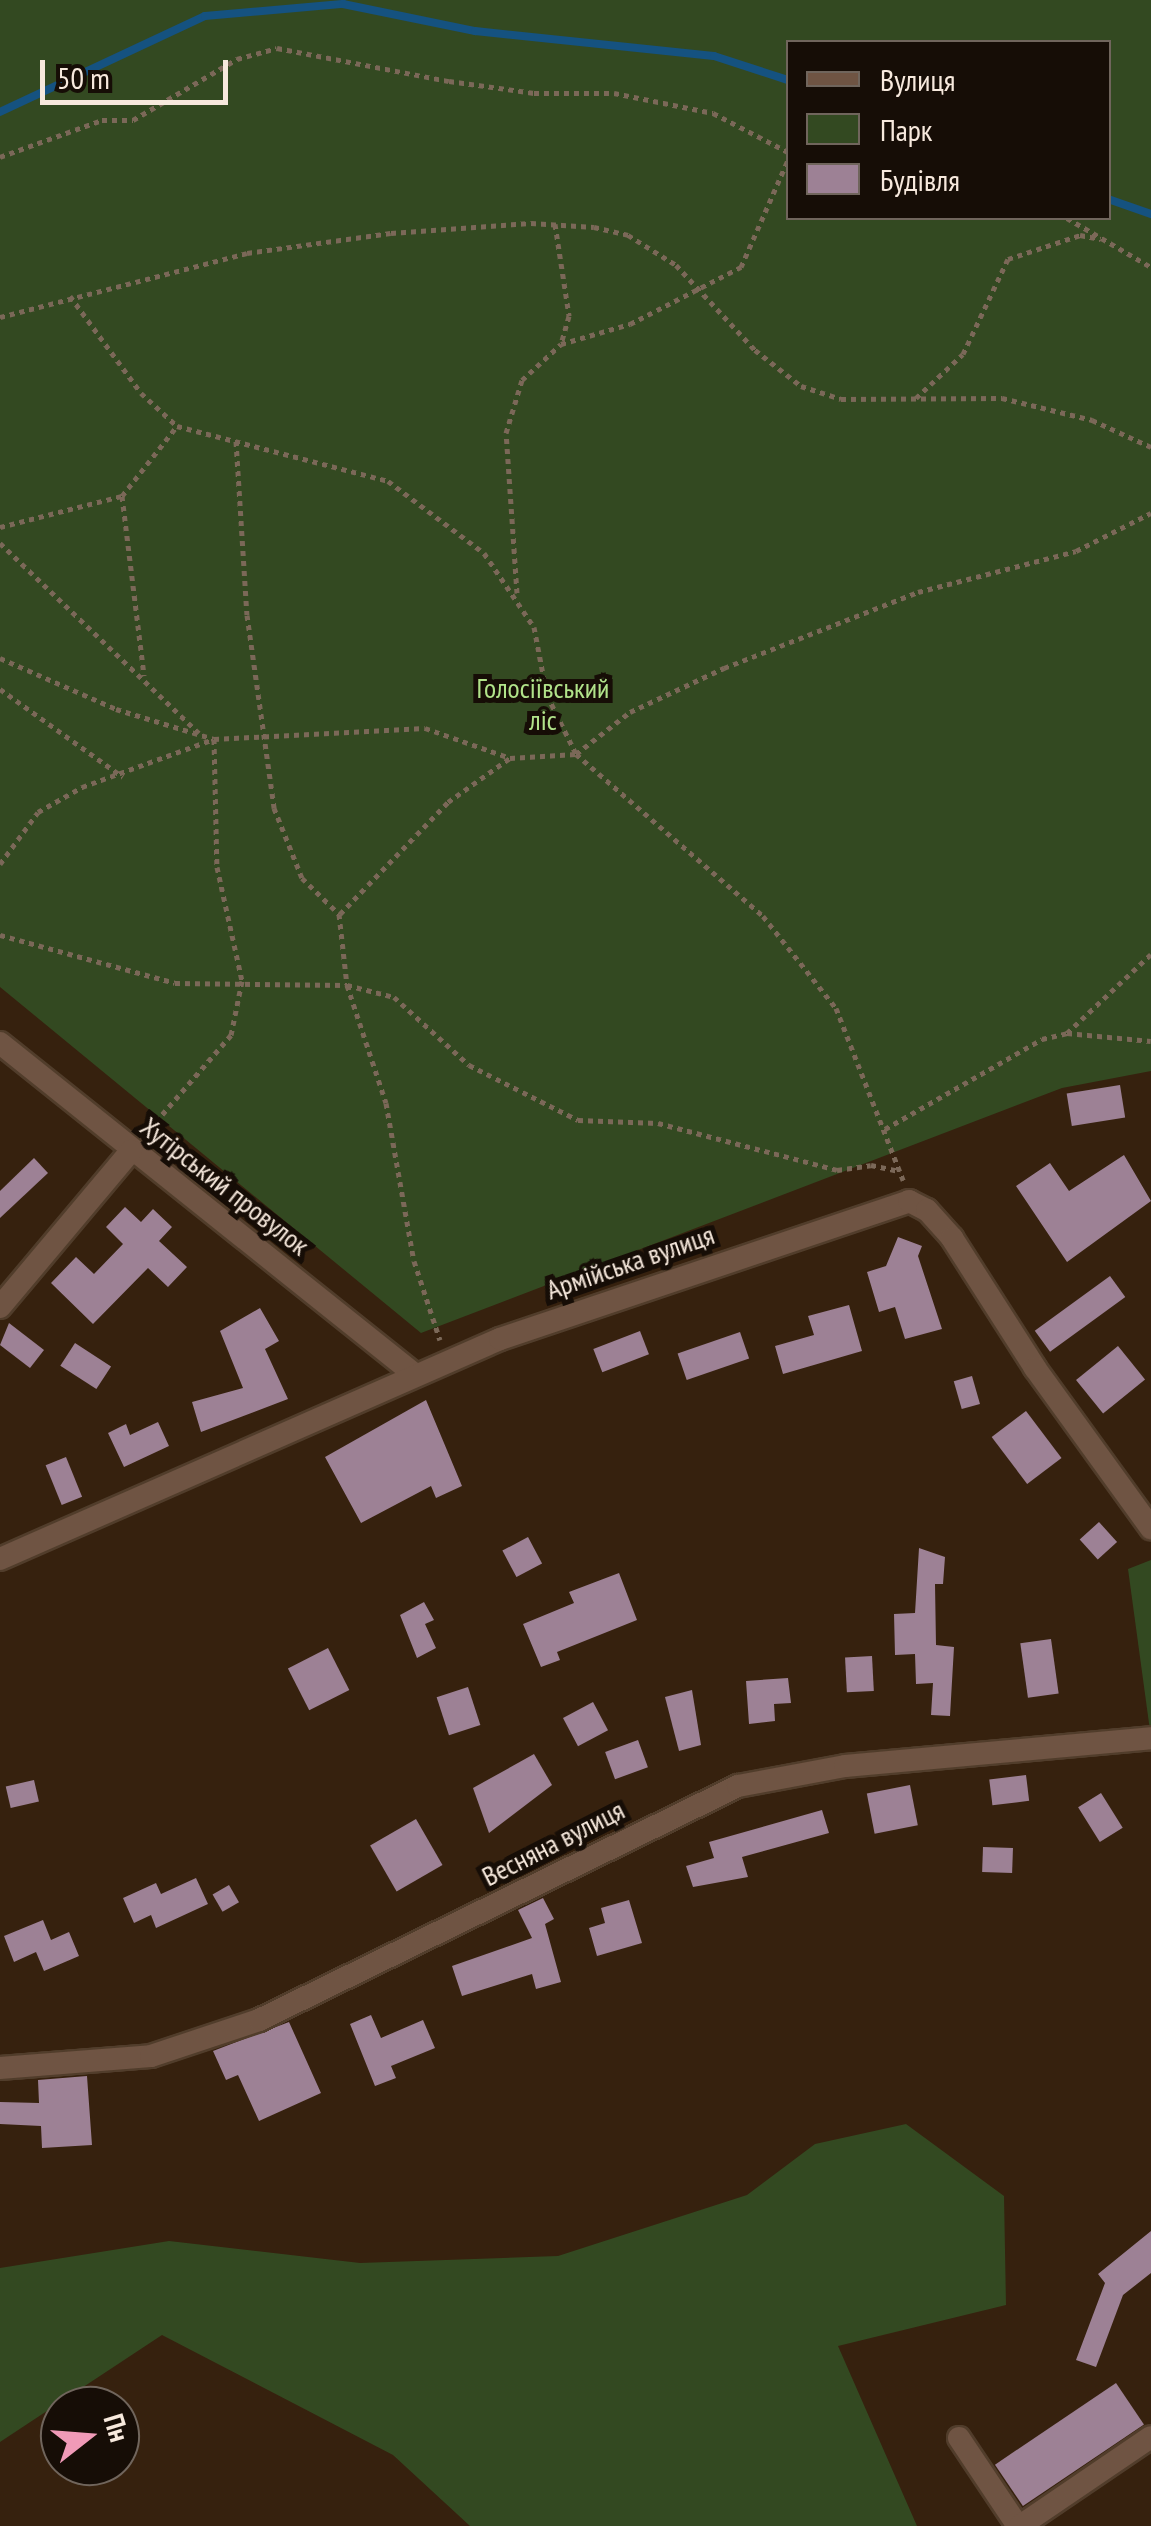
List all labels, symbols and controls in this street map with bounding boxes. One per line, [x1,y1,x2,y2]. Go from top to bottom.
scale bar [45,40,232,102]
legend [786,40,1111,220]
text: 50 m [57,58,110,97]
text: Вулиця [880,60,955,99]
text: Парк [880,110,932,149]
text: Будівля [880,160,960,199]
park label: Голосіївський ліс [477,671,609,737]
street label: Хутірський провулок [134,1110,316,1262]
street label: Армійська вулиця [542,1218,718,1306]
street label: Весняна вулиця [476,1793,630,1893]
north arrow [40,2386,140,2486]
text: Пн [96,2409,139,2446]

